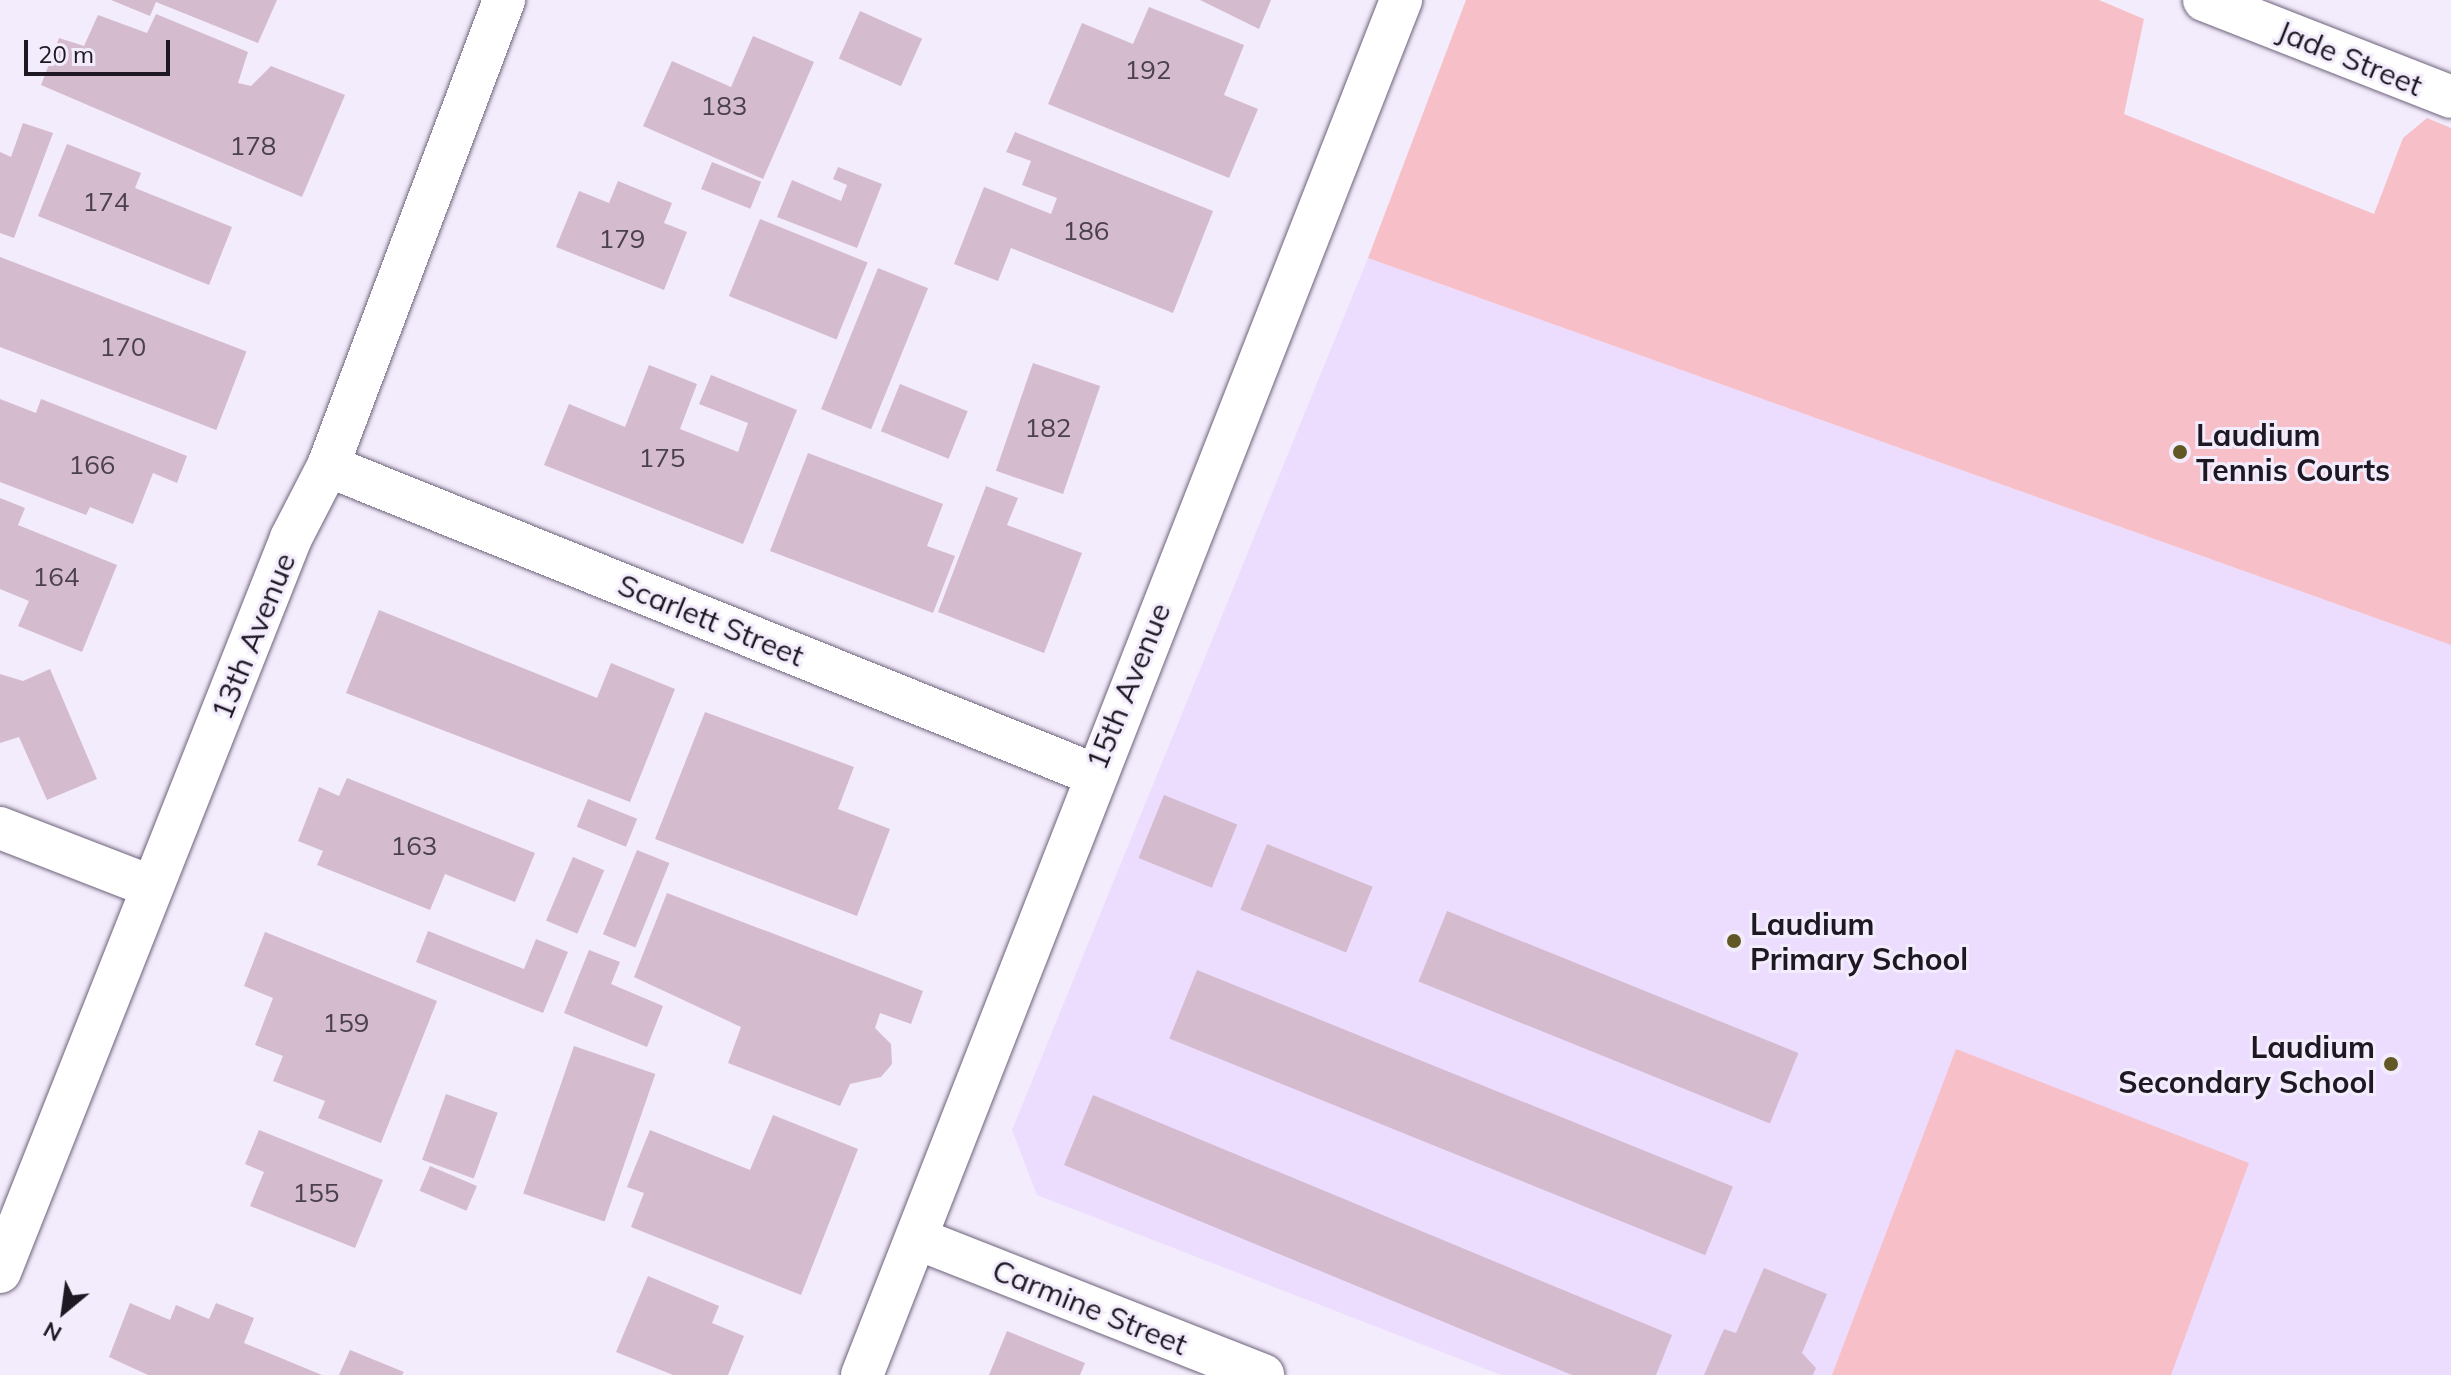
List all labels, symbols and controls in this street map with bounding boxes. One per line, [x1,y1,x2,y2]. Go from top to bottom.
street label: Jade Street [2272,13,2428,103]
scale bar [28,24,174,74]
text: 20 m [38,39,94,69]
house number: 192 [1125,54,1171,86]
house number: 183 [701,90,747,122]
house number: 178 [230,130,276,162]
house number: 174 [83,186,129,218]
house number: 186 [1063,215,1109,247]
house number: 179 [599,223,645,255]
house number: 170 [100,331,146,363]
house number: 182 [1025,412,1071,444]
place label: Laudium Tennis Courts [2196,417,2390,488]
house number: 175 [639,442,685,474]
marker: Laudium Tennis Courts [2171,443,2189,461]
house number: 166 [69,449,115,481]
street label: 13th Avenue [203,547,303,725]
house number: 164 [33,561,79,593]
street label: Scarlett Street [613,566,809,674]
street label: 15th Avenue [1078,597,1178,775]
house number: 163 [391,830,437,862]
place label: Laudium Primary School [1750,906,1968,976]
marker: Laudium Primary School [1725,932,1743,950]
house number: 159 [323,1007,369,1039]
place label: Laudium Secondary School [2118,1029,2375,1100]
marker: Laudium Secondary School [2382,1055,2400,1073]
house number: 155 [293,1177,339,1209]
street label: Carmine Street [987,1252,1193,1362]
north arrow [24,1271,104,1351]
text: N [38,1316,66,1348]

